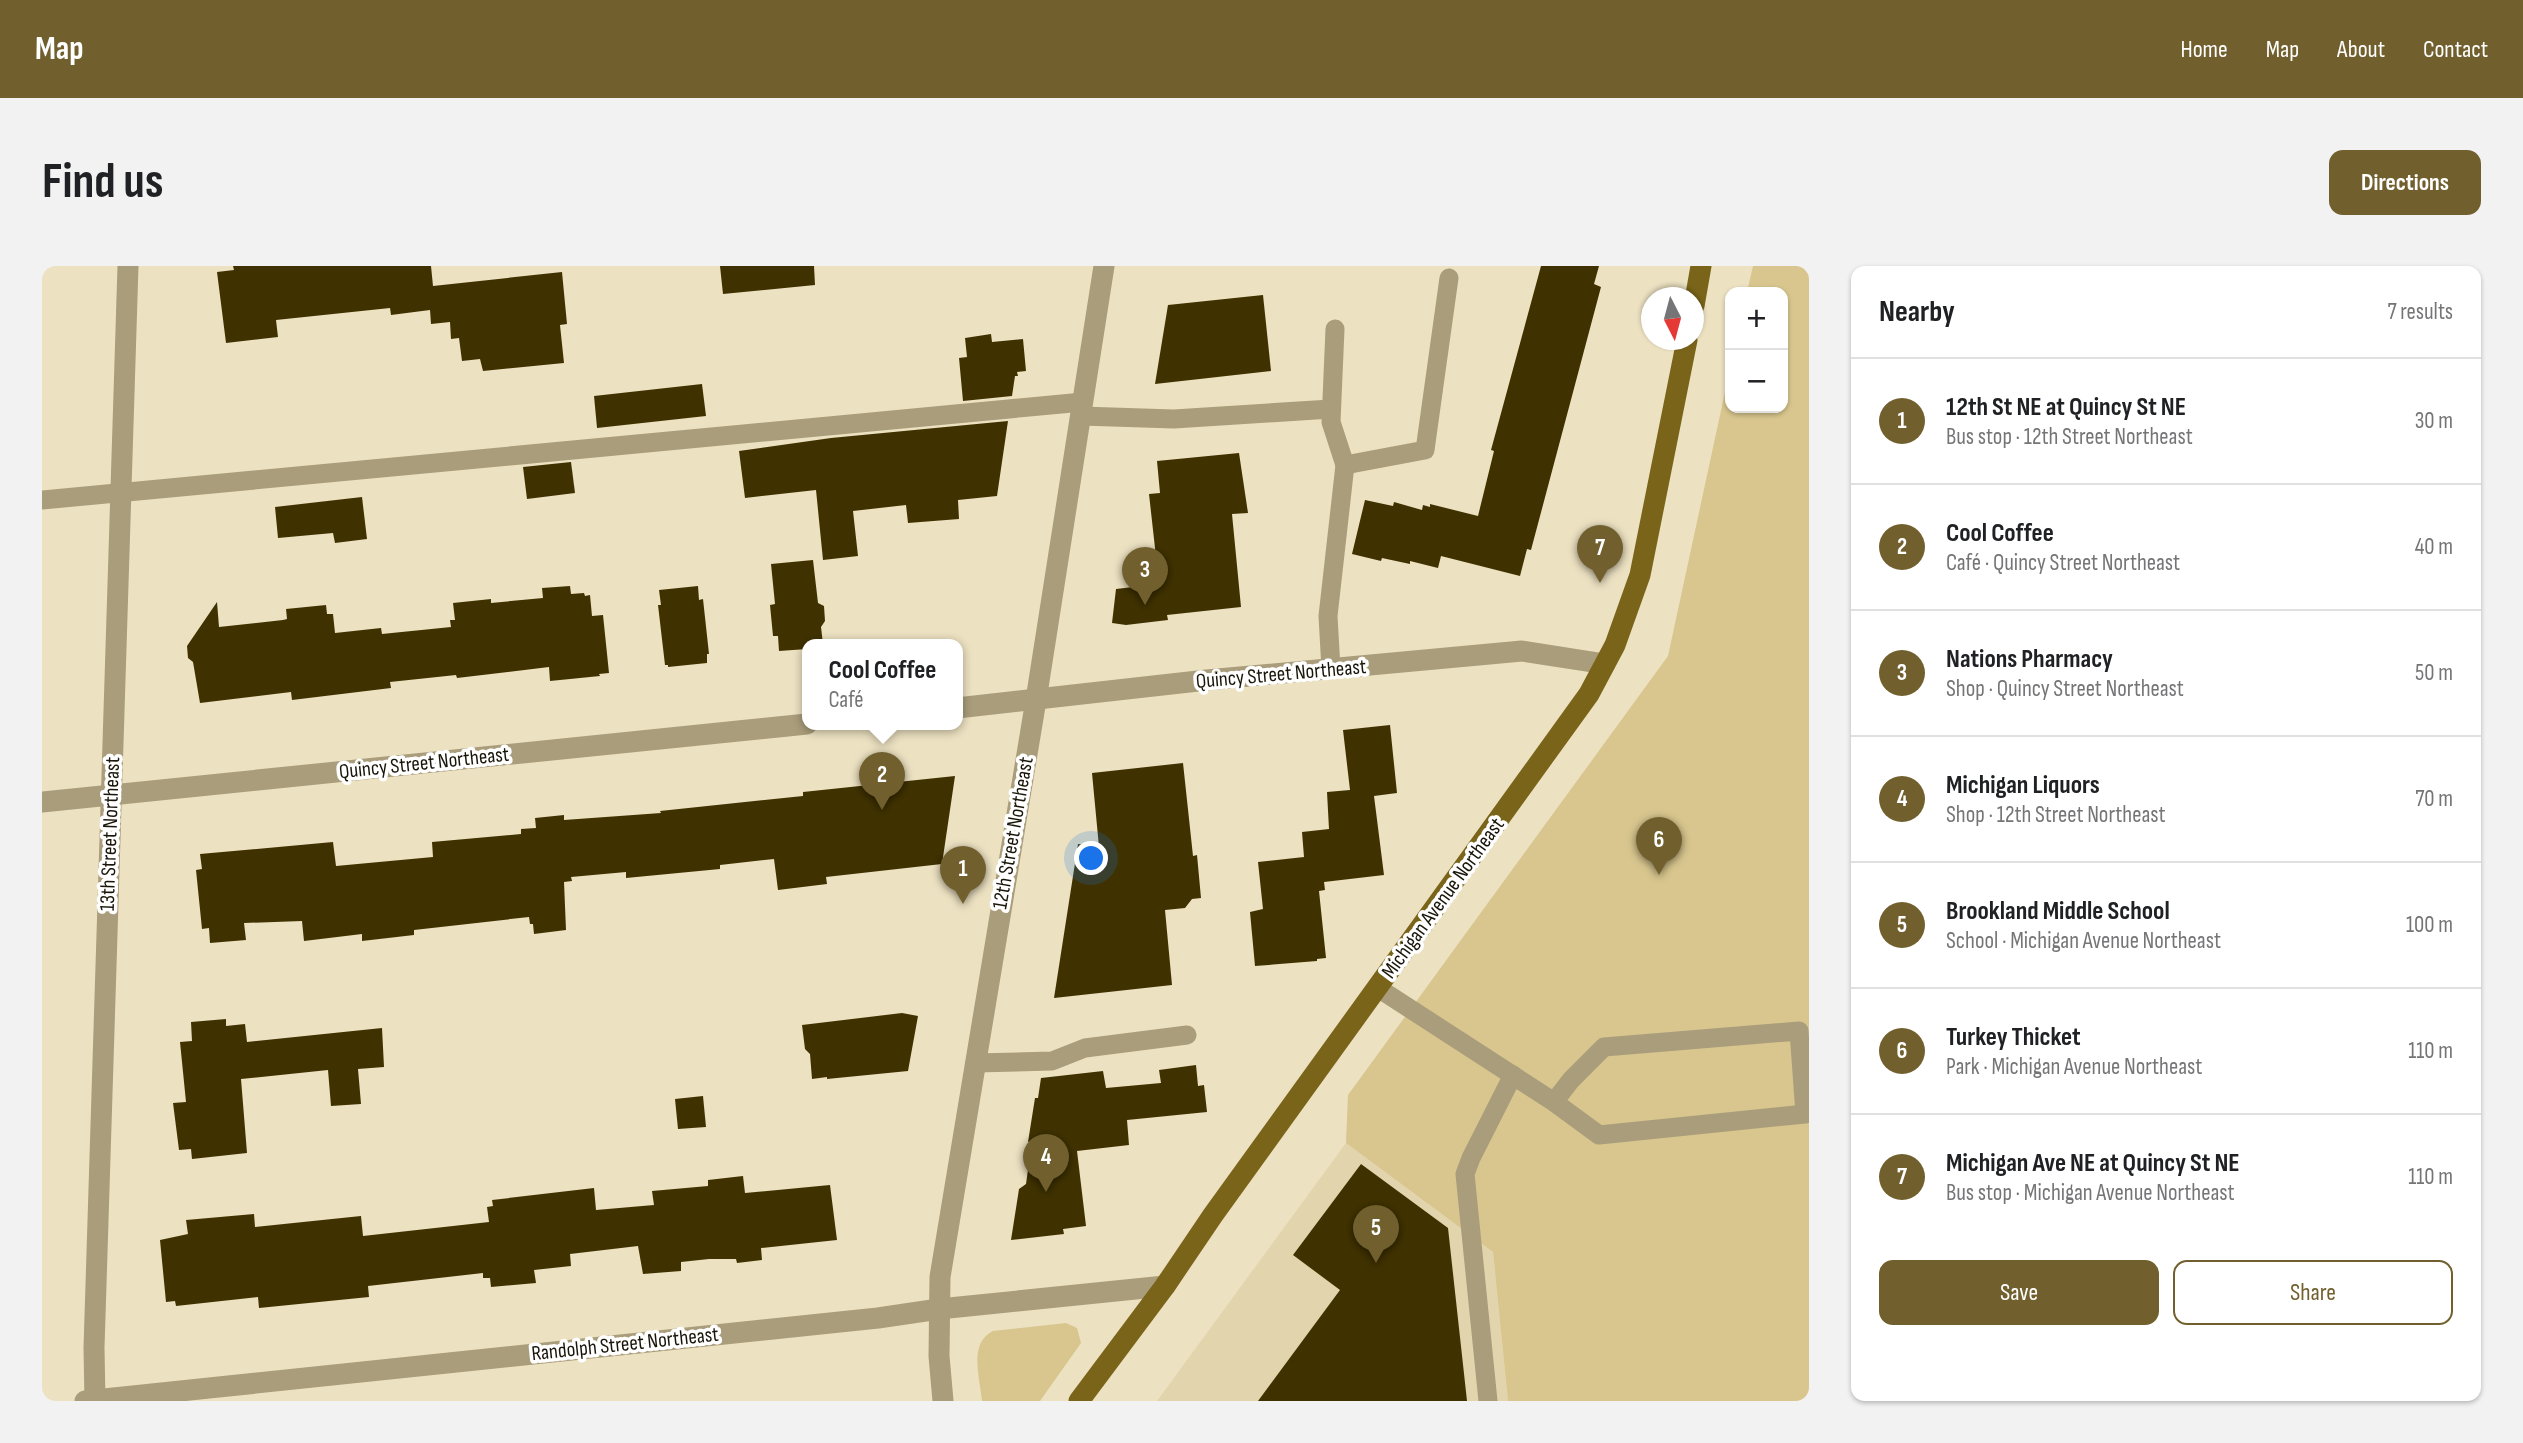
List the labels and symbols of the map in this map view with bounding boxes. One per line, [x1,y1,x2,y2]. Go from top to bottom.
north arrow [1641,287,1704,350]
pin: 7 [1577,525,1623,583]
pin: 3 [1122,547,1168,605]
street label: Quincy Street Northeast [1195,654,1367,694]
street label: Quincy Street Northeast [338,742,510,784]
pin: 2 [859,752,905,810]
street label: 12th Street Northeast [987,755,1039,911]
street label: 13th Street Northeast [95,757,125,911]
street label: Michigan Avenue Northeast [1376,813,1510,983]
pin: 6 [1636,817,1682,875]
your location [1074,841,1108,875]
pin: 1 [940,846,986,904]
pin: 4 [1023,1134,1069,1192]
pin: 5 [1353,1205,1399,1263]
street label: Randolph Street Northeast [530,1322,720,1366]

